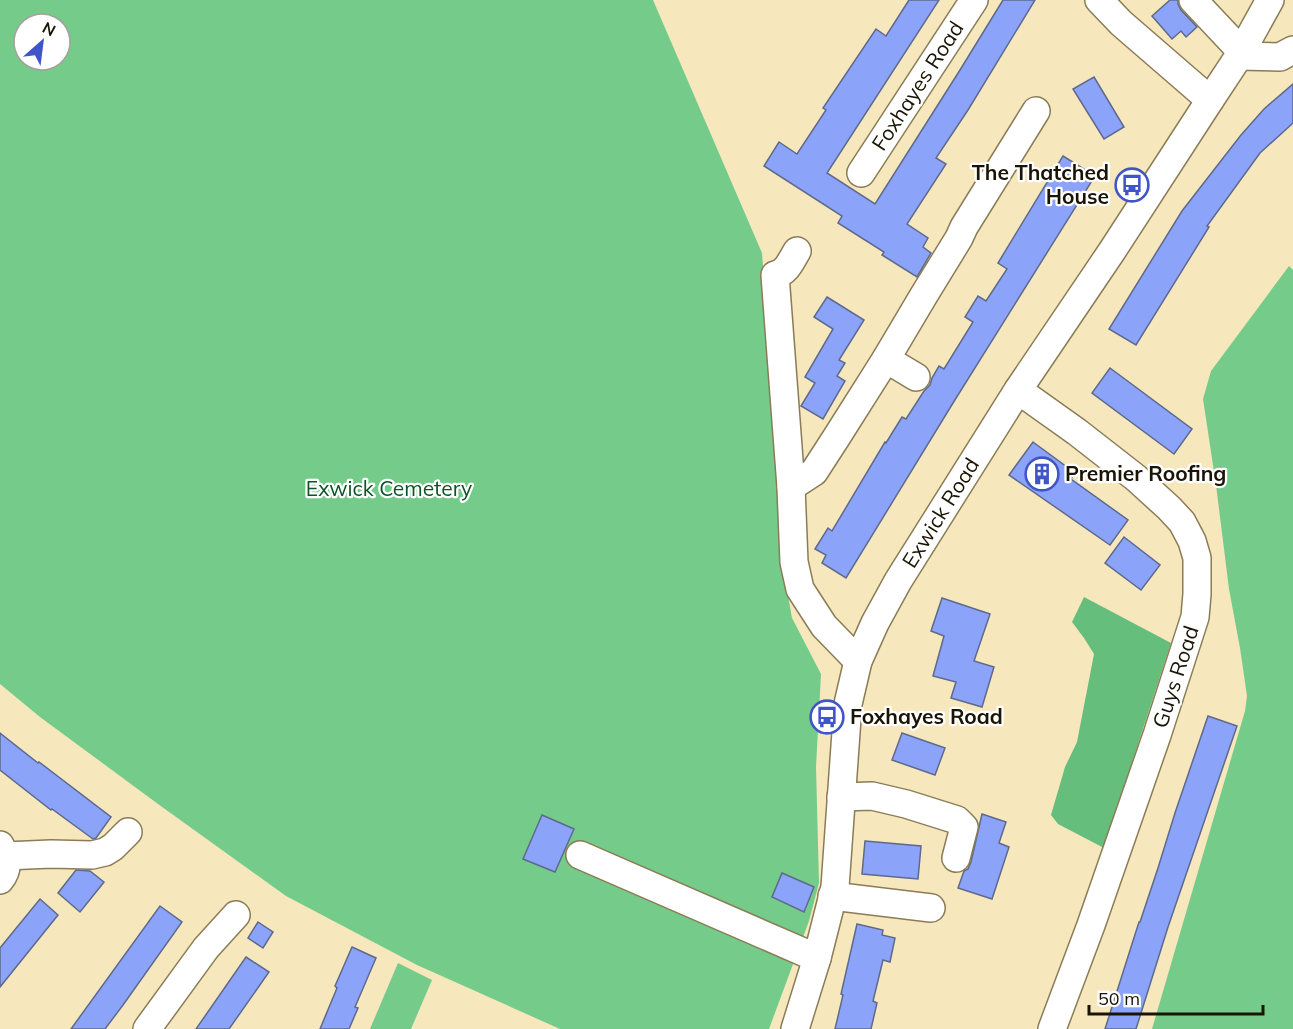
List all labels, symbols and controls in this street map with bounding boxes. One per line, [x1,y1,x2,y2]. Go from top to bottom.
north arrow [12,12,72,72]
street label: Foxhayes Road [866,16,969,155]
text: N [39,17,59,40]
place label: The Thatched House [972,159,1109,209]
bus stop icon: The Thatched House [1114,167,1150,203]
street label: Exwick Road [896,453,984,572]
building icon: Premier Roofing [1024,456,1060,492]
place label: Premier Roofing [1065,460,1226,486]
park label: Exwick Cemetery [306,475,472,501]
street label: Guys Road [1146,622,1204,731]
bus stop icon: Foxhayes Road [809,699,845,735]
place label: Foxhayes Road [850,703,1003,729]
scale bar [1089,978,1263,1016]
text: 50 m [1098,987,1140,1010]

